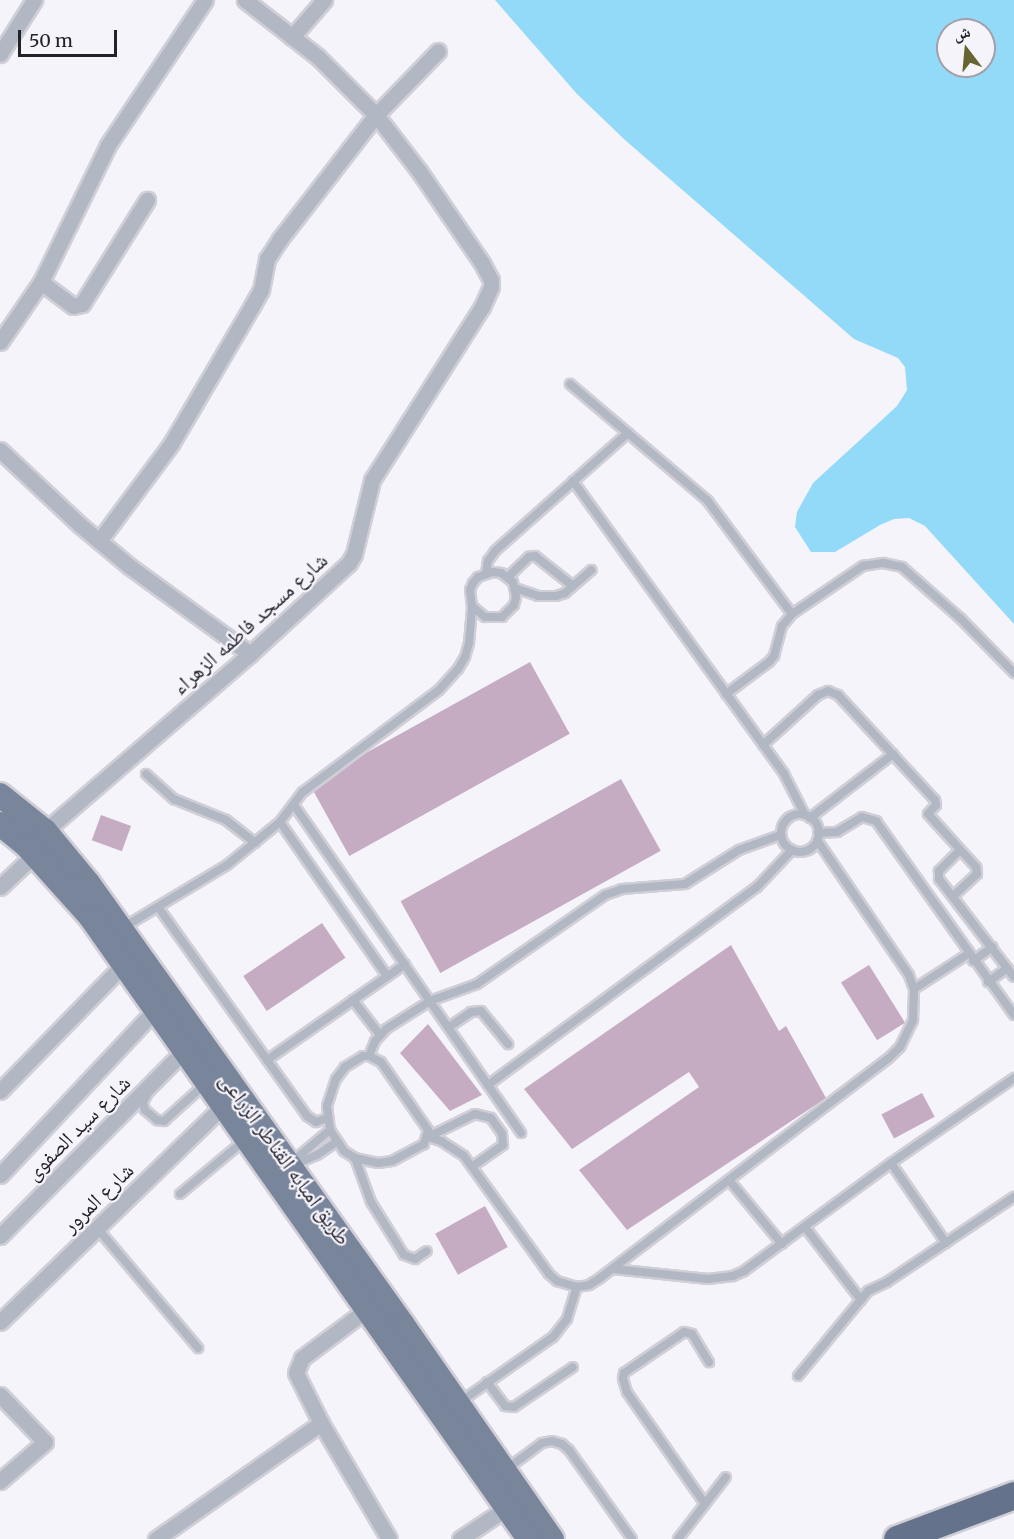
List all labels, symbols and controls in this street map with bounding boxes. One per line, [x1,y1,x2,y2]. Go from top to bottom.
scale bar [21,18,120,56]
north arrow [936,18,996,78]
text: ش [951,21,973,45]
text: 50 m [29,29,73,52]
street label: شارع مسجد فاطمه الزهراء [167,548,333,700]
street label: طريق امبابه القناطر الزراعى [214,1068,356,1250]
street label: شارع سيد الصفوى [20,1070,136,1186]
street label: شارع المرور [57,1158,139,1238]

